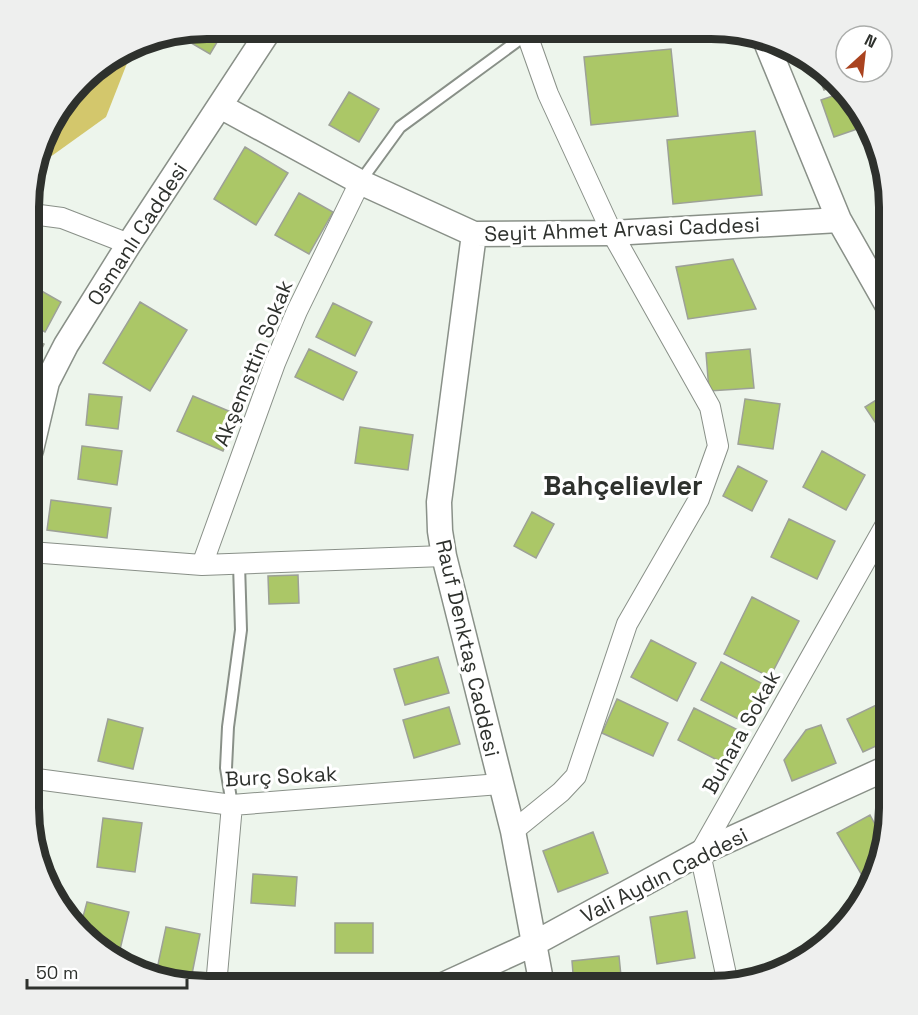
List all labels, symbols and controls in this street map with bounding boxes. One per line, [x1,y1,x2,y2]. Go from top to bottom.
north arrow [834,24,894,84]
text: N [861,29,880,53]
street label: Osmanlı Caddesi [81,158,193,310]
street label: Seyit Ahmet Arvasi Caddesi [484,211,760,247]
street label: Akşemsttin Sokak [207,276,299,450]
district label: Bahçelievler [543,468,703,503]
street label: Rauf Denktaş Caddesi [430,537,506,759]
street label: Buhara Sokak [696,666,786,798]
street label: Burç Sokak [224,760,338,792]
street label: Vali Aydın Caddesi [576,821,752,929]
scale bar [27,952,188,990]
text: 50 m [36,961,78,984]

